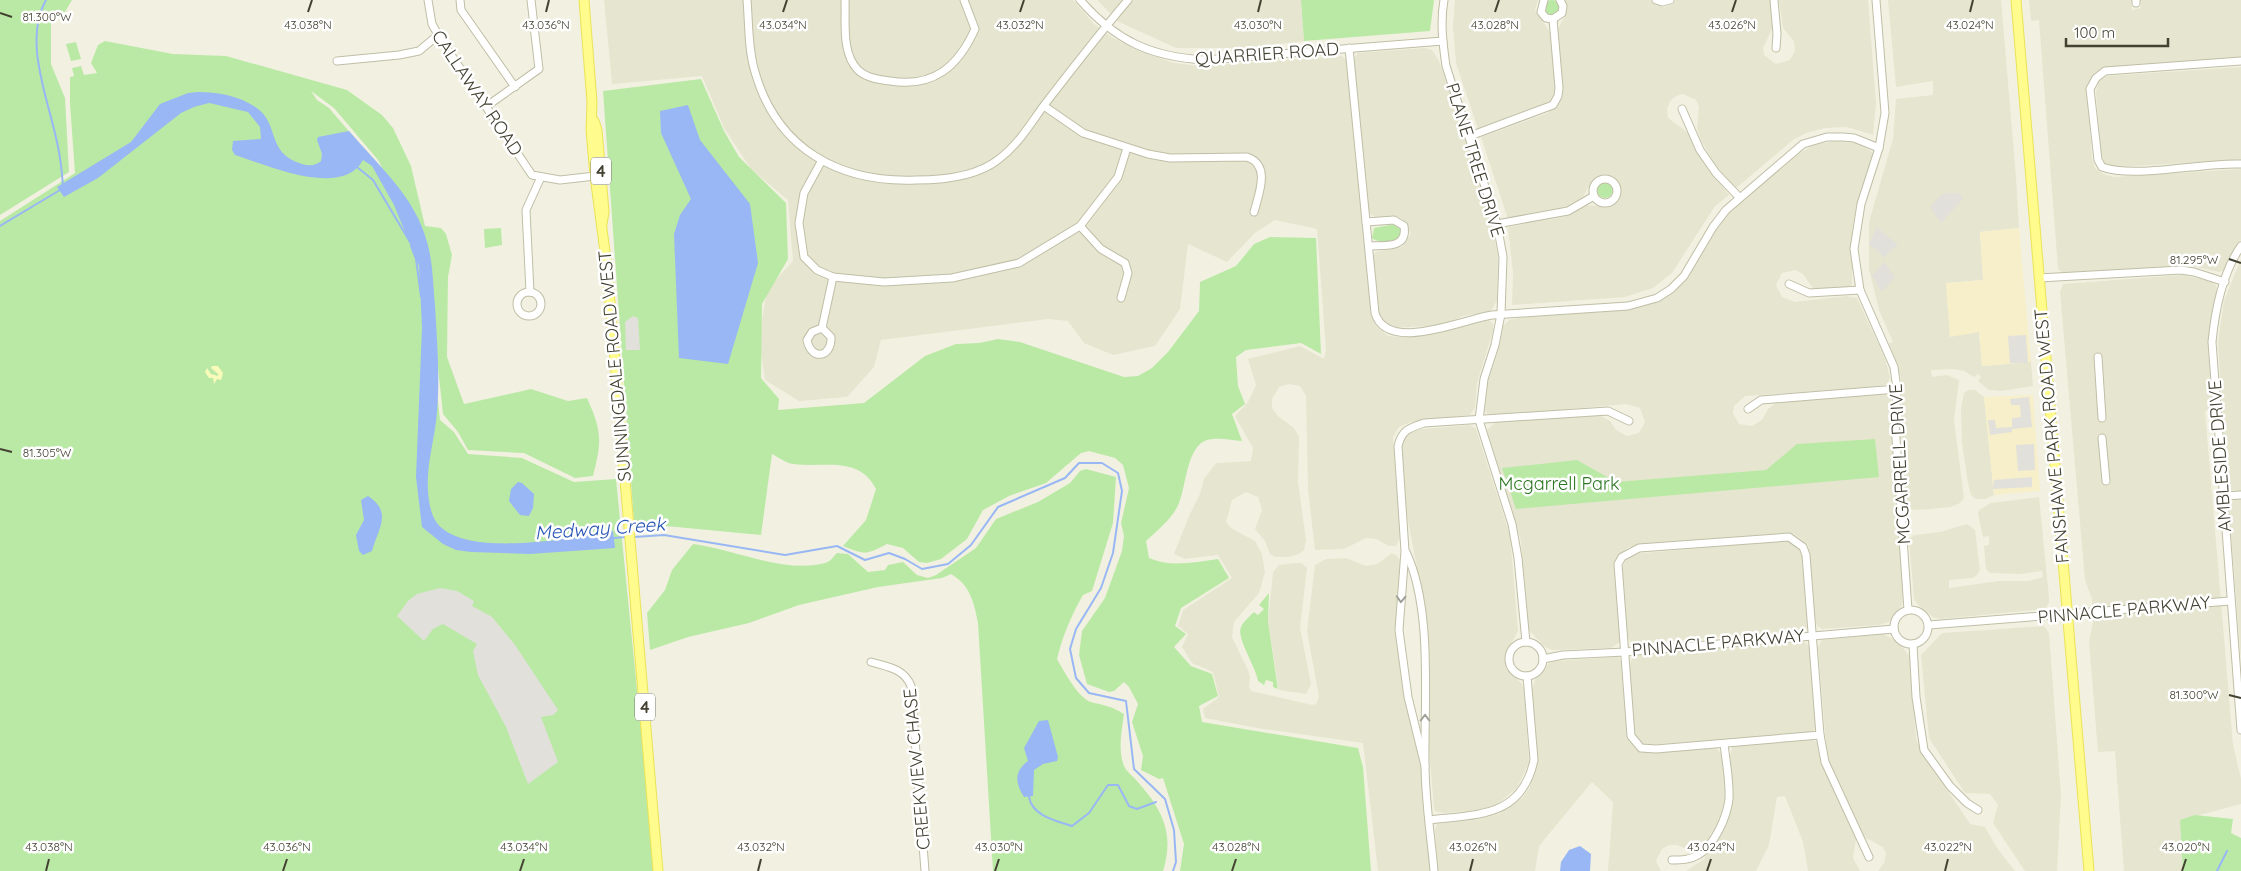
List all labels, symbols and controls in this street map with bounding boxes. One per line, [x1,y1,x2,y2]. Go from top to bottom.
text: 81.300°W [22,9,72,24]
scale bar [2066,15,2168,47]
text: 43.038°N [284,17,332,32]
text: 43.036°N [522,17,570,32]
text: 43.034°N [759,17,807,32]
text: 43.032°N [996,17,1044,32]
text: 43.030°N [1234,17,1282,32]
text: 43.028°N [1471,17,1519,32]
text: 43.026°N [1708,17,1756,32]
text: 43.024°N [1946,17,1994,32]
text: 100 m [2074,23,2115,42]
street label: CALLAWAY ROAD [427,25,528,160]
street label: QUARRIER ROAD [1194,37,1340,70]
street label: PLANE TREE DRIVE [1441,80,1510,240]
road number: 4 [591,158,611,185]
street label: SUNNINGDALE ROAD WEST [593,249,636,483]
text: 81.295°W [2170,252,2219,267]
street label: FANSHAWE PARK ROAD WEST [2029,308,2074,564]
street label: AMBLESIDE DRIVE [2203,379,2236,533]
street label: MCGARRELL DRIVE [1884,383,1915,545]
text: 81.305°W [23,445,72,460]
park label: Mcgarrell Park [1498,472,1620,495]
water label: Medway Creek [534,511,668,545]
street label: PINNACLE PARKWAY [2037,590,2211,629]
one-way arrow [1395,595,1406,603]
street label: PINNACLE PARKWAY [1631,623,1805,662]
street label: CREEKVIEW CHASE [898,687,935,851]
text: 81.300°W [2169,687,2219,702]
road number: 4 [635,694,655,720]
one-way arrow [1420,713,1430,721]
text: 43.038°N [25,839,73,854]
text: 43.036°N [263,839,311,854]
text: 43.034°N [500,839,548,854]
text: 43.032°N [737,839,785,854]
text: 43.030°N [975,839,1023,854]
text: 43.028°N [1212,839,1260,854]
text: 43.026°N [1449,839,1497,854]
text: 43.024°N [1687,839,1735,854]
text: 43.022°N [1924,839,1972,854]
text: 43.020°N [2162,839,2210,854]

